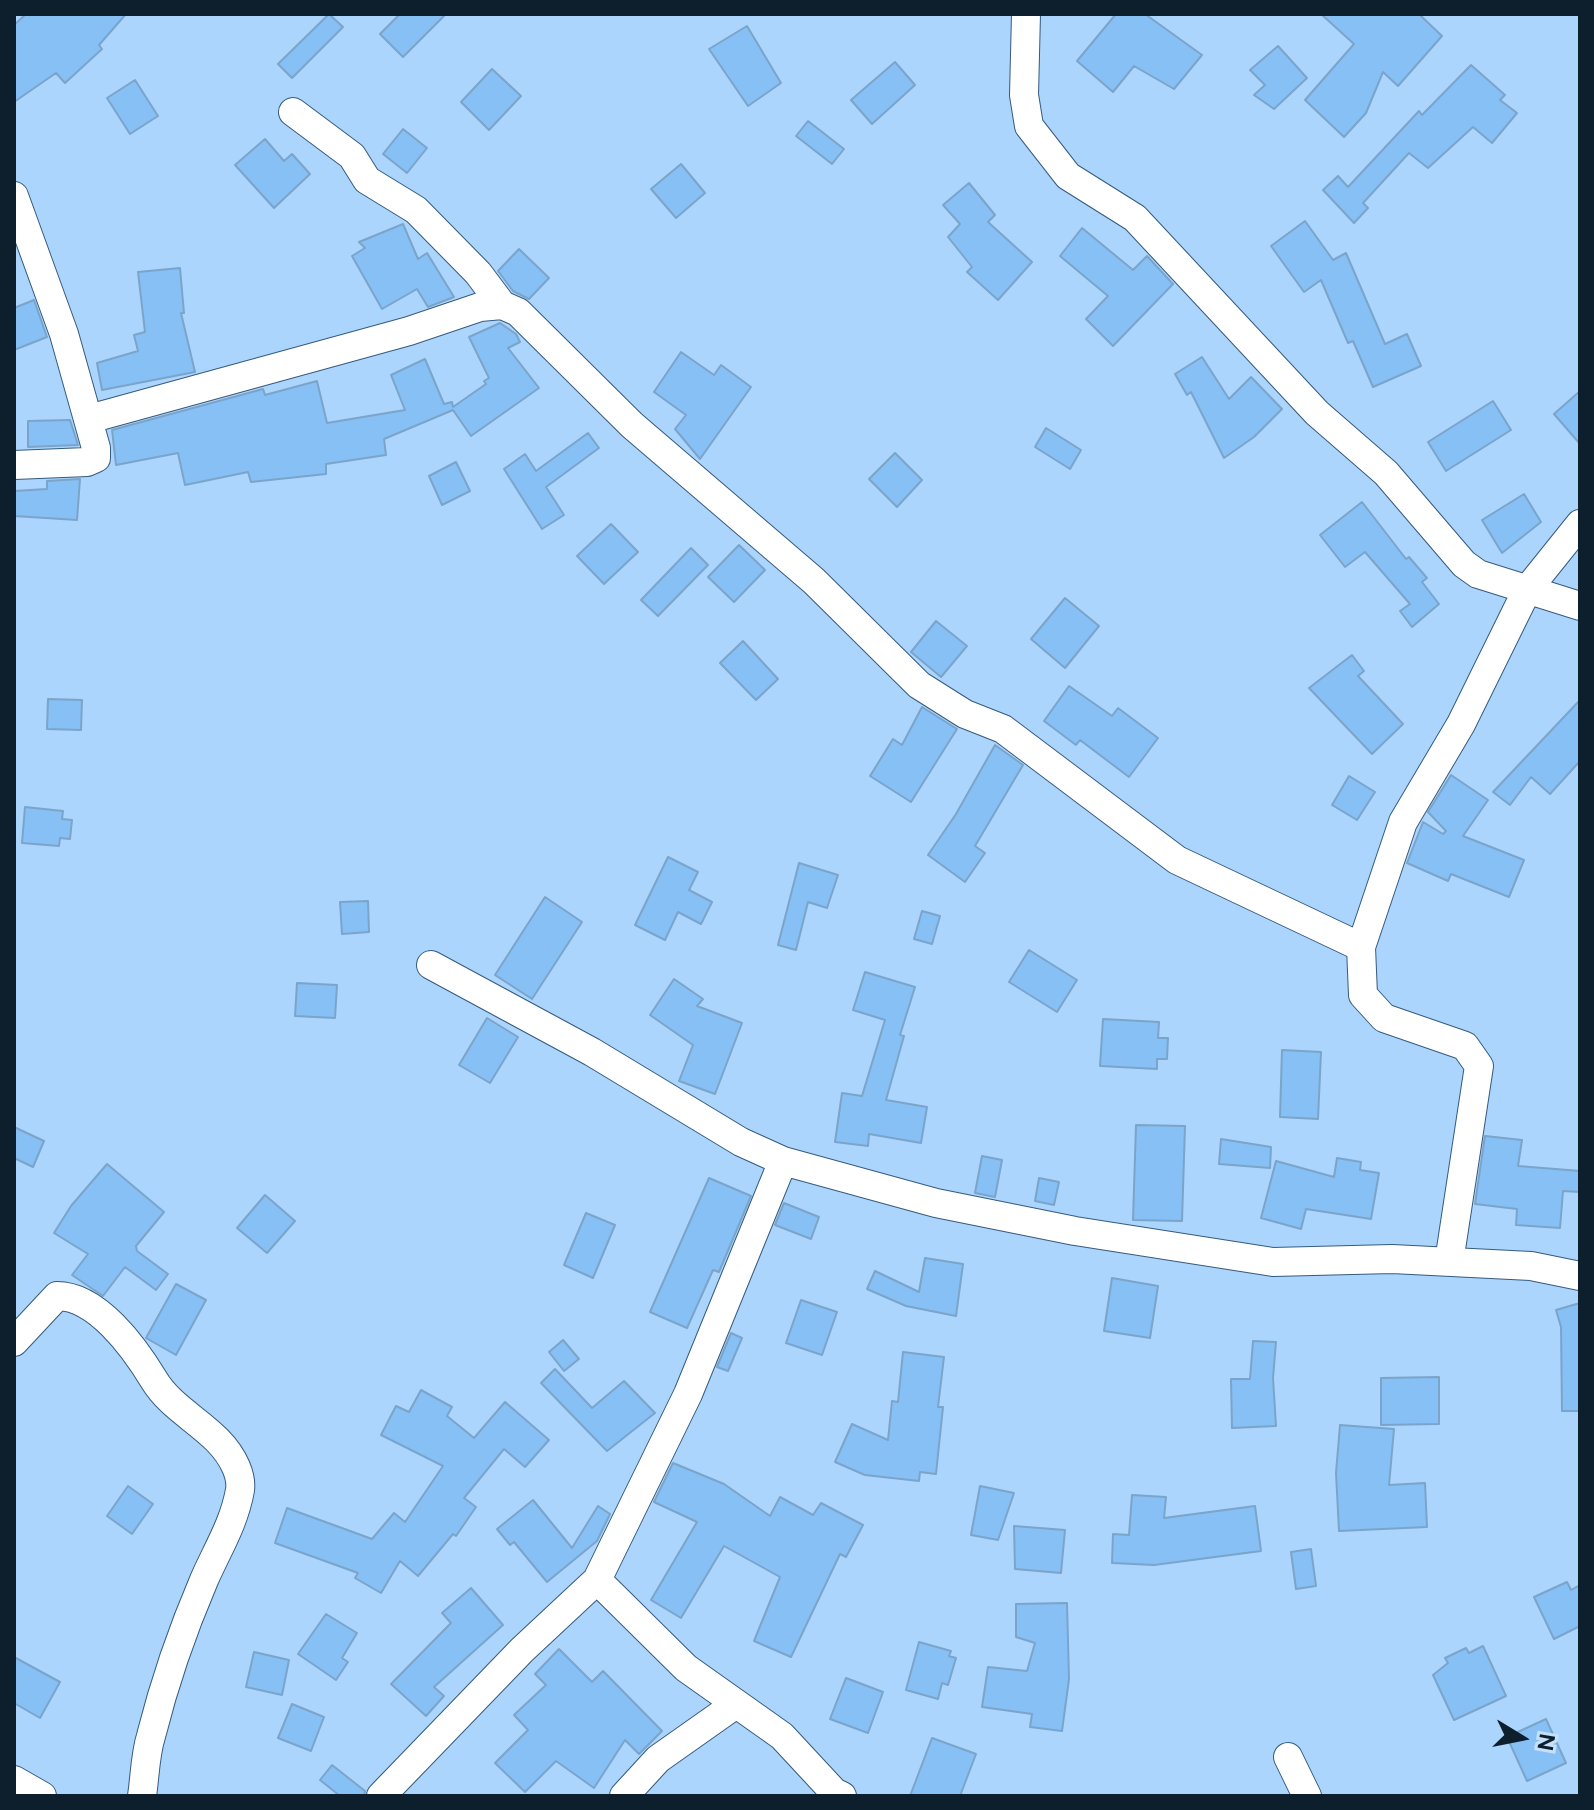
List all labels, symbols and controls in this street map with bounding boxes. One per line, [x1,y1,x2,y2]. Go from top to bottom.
north arrow [1482,1698,1562,1778]
text: N [1531,1732,1561,1753]

